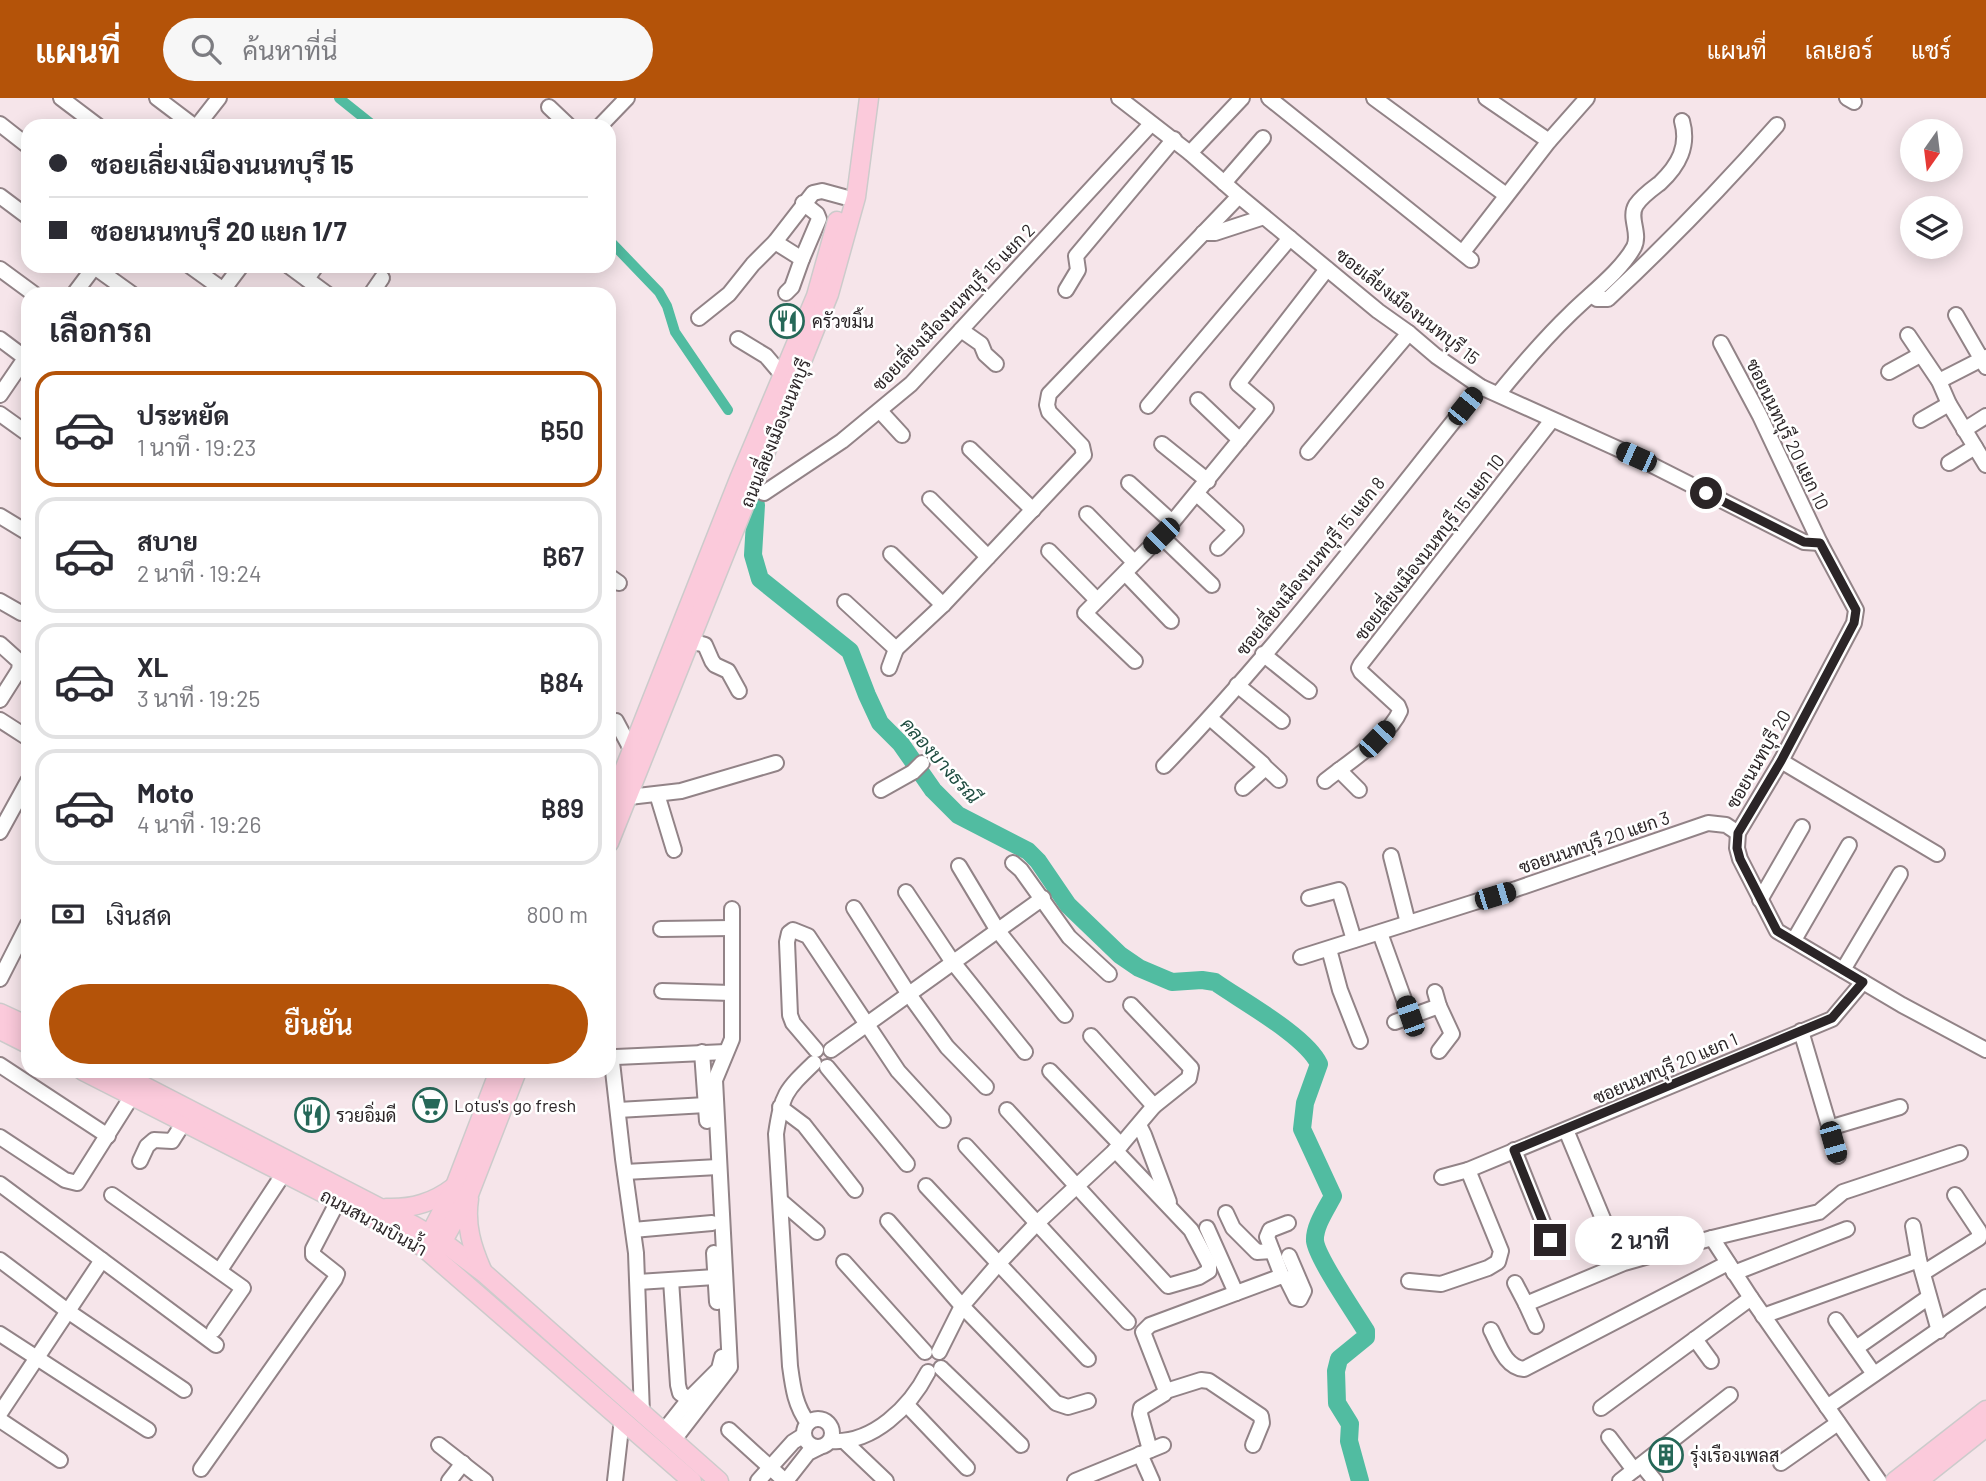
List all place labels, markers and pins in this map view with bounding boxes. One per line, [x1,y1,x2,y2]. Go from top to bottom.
restaurant icon: ครัวขมิ้น [768,302,806,340]
place label: ครัวขมิ้น [812,307,874,332]
supermarket icon: Lotus's go fresh [411,1086,449,1124]
place label: Lotus's go fresh [454,1094,576,1116]
restaurant icon: รวยอิ่มดี [293,1096,331,1134]
place label: รวยอิ่มดี [336,1101,397,1126]
building icon: รุ่งเรืองเพลส [1647,1436,1685,1474]
place label: รุ่งเรืองเพลส [1690,1444,1779,1468]

